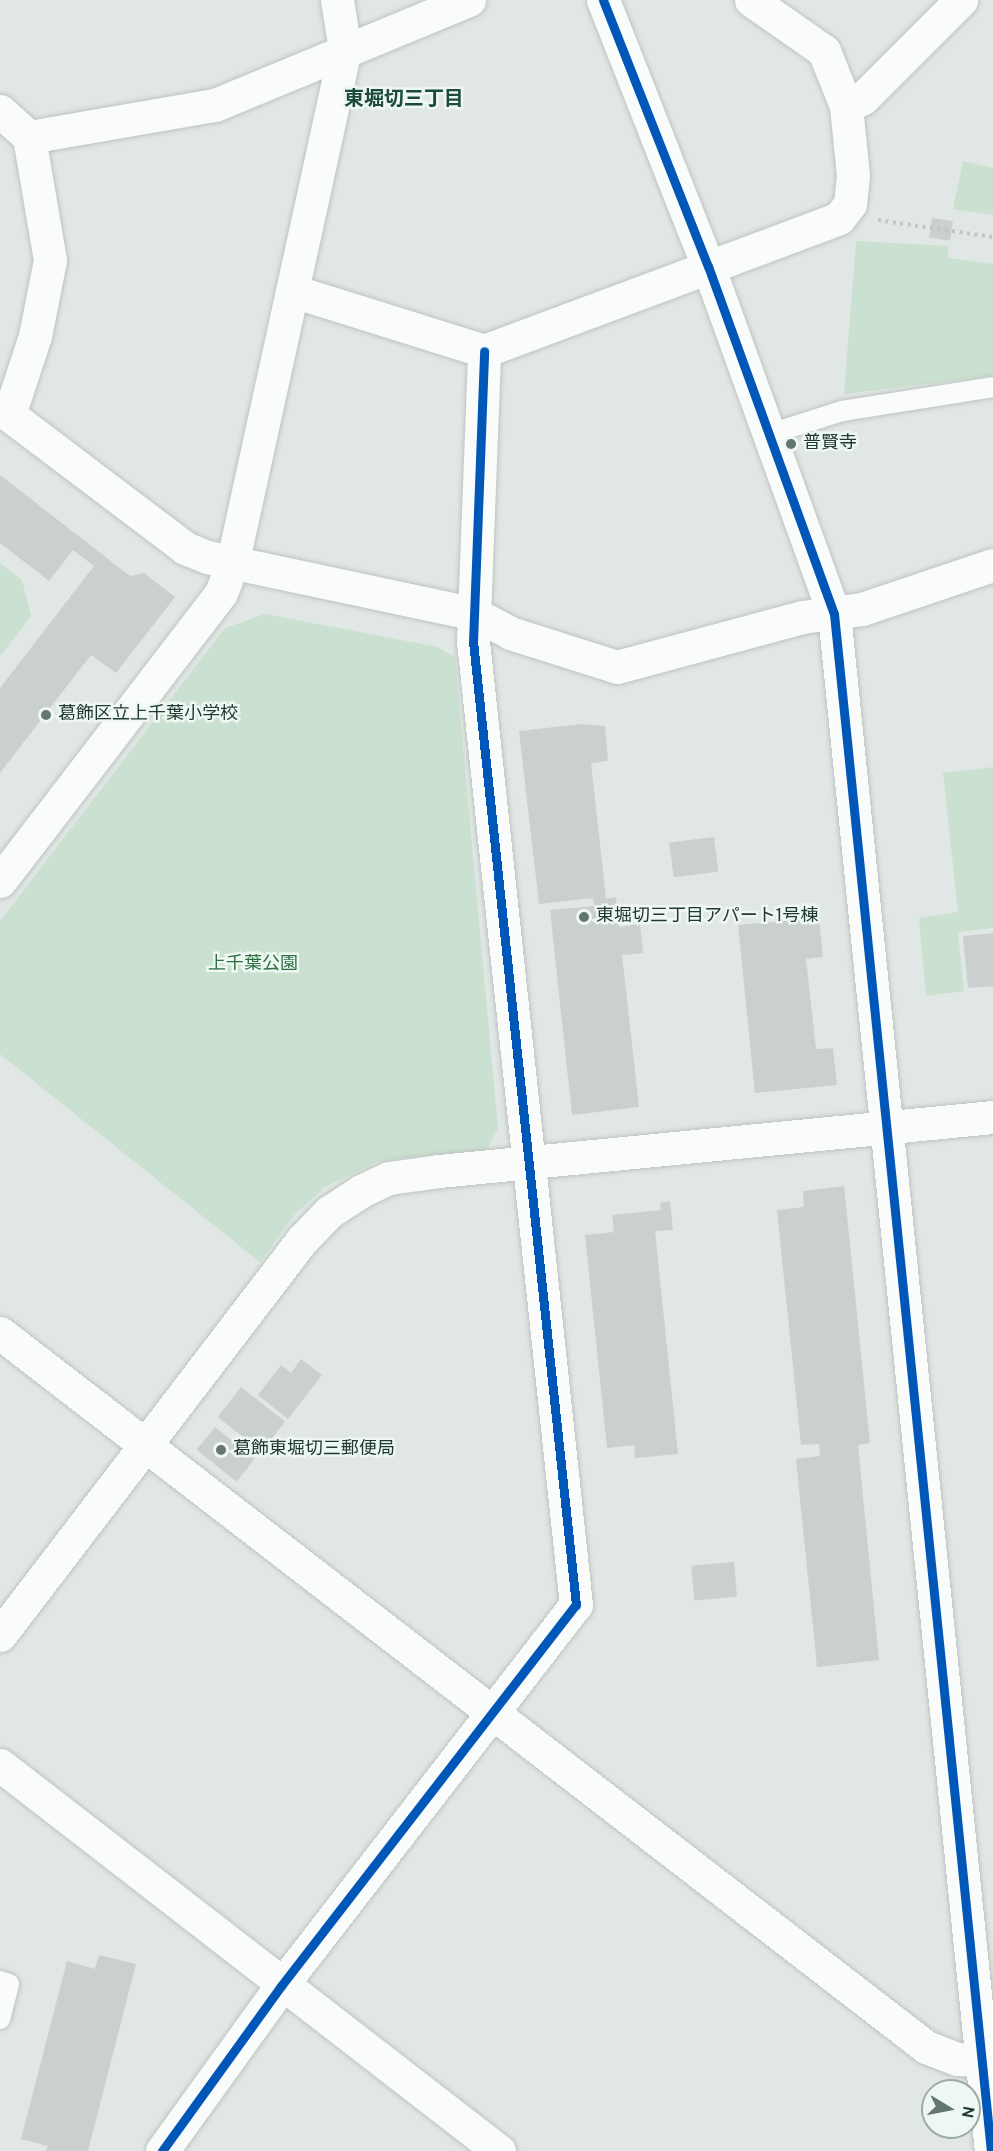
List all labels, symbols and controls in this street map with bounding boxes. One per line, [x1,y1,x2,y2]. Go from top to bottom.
district label: 東堀切三丁目 [344,88,464,112]
place label: 普賢寺 [803,433,857,455]
marker: 普賢寺 [784,437,798,451]
place label: 葛飾区立上千葉小学校 [58,704,238,726]
marker: 葛飾区立上千葉小学校 [39,708,53,722]
place label: 東堀切三丁目アパート1号棟 [596,906,819,928]
marker: 東堀切三丁目アパート1号棟 [577,910,591,924]
park label: 上千葉公園 [208,954,298,976]
place label: 葛飾東堀切三郵便局 [233,1439,395,1461]
marker: 葛飾東堀切三郵便局 [214,1443,228,1457]
north arrow [921,2079,981,2139]
text: N [956,2104,978,2119]

